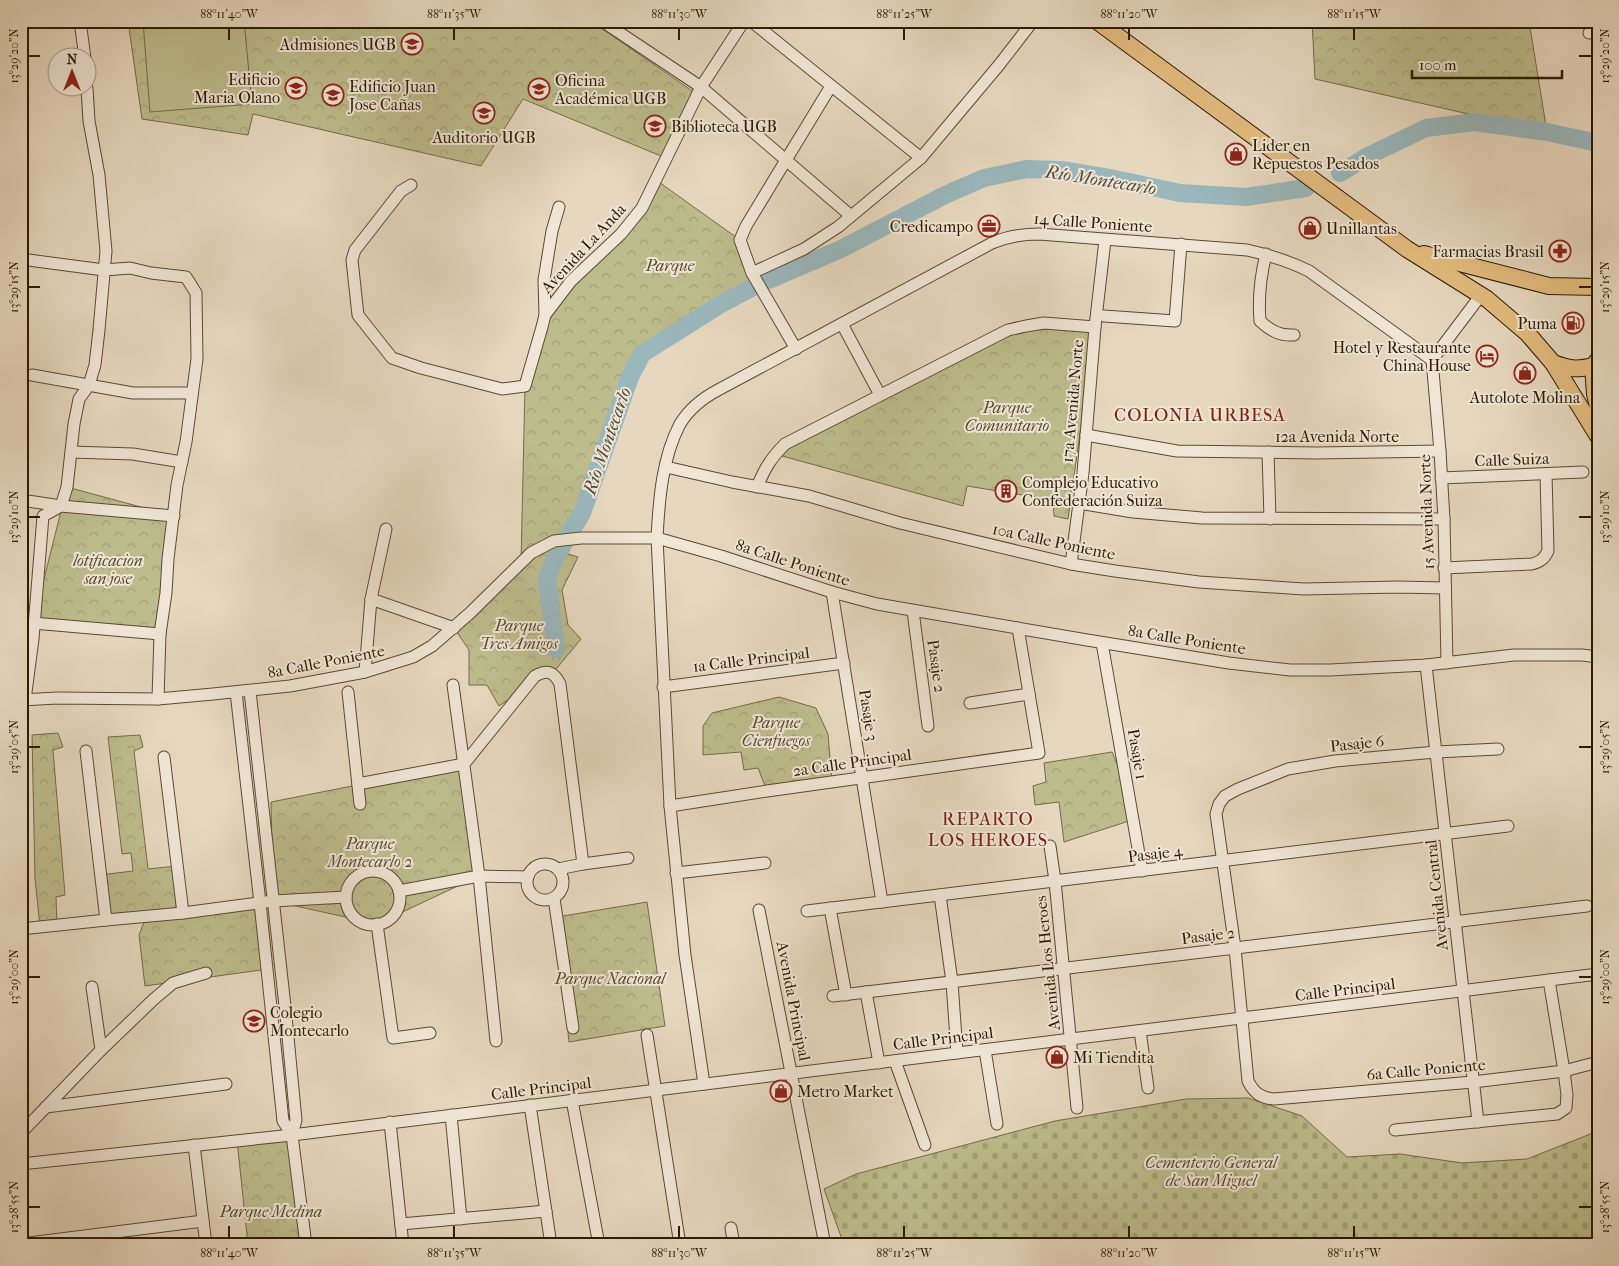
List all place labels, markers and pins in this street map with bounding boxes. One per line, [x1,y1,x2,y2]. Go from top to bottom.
school or university icon: Admisiones UGB [400,32,424,56]
place label: Admisiones UGB [279,35,396,54]
place label: Edificio Maria Olano [194,70,280,107]
place label: Oficina Académica UGB [554,71,666,108]
school or university icon: Edificio Maria Olano [284,76,308,100]
place label: Edificio Juan Jose Cañas [347,77,437,114]
school or university icon: Oficina Académica UGB [527,77,551,101]
school or university icon: Edificio Juan Jose Cañas [321,83,345,107]
school or university icon: Auditorio UGB [472,101,496,125]
school or university icon: Biblioteca UGB [643,114,667,138]
place label: Biblioteca UGB [671,117,777,136]
place label: Auditorio UGB [431,128,536,147]
place label: Lider en Repuestos Pesados [1252,136,1379,173]
shop icon: Lider en Repuestos Pesados [1224,142,1248,166]
office icon: Credicampo [977,214,1001,238]
shop icon: Unillantas [1298,216,1322,240]
place label: Credicampo [890,217,973,236]
place label: Unillantas [1326,219,1397,238]
pharmacy icon: Farmacias Brasil [1548,239,1572,263]
place label: Farmacias Brasil [1432,242,1545,261]
fuel station icon: Puma [1561,311,1585,335]
place label: Puma [1518,314,1558,333]
place label: Hotel y Restaurante China House [1333,338,1471,375]
hotel icon: Hotel y Restaurante China House [1475,344,1499,368]
shop icon: Autolote Molina [1513,361,1537,385]
place label: Autolote Molina [1469,388,1581,407]
place label: Complejo Educativo Confederación Suiza [1022,473,1163,510]
building icon: Complejo Educativo Confederación Suiza [994,479,1018,503]
place label: Colegio Montecarlo [270,1003,349,1040]
school or university icon: Colegio Montecarlo [242,1009,266,1033]
shop icon: Mi Tiendita [1045,1045,1069,1069]
place label: Mi Tiendita [1073,1048,1155,1067]
shop icon: Metro Market [769,1079,793,1103]
place label: Metro Market [797,1082,894,1101]

